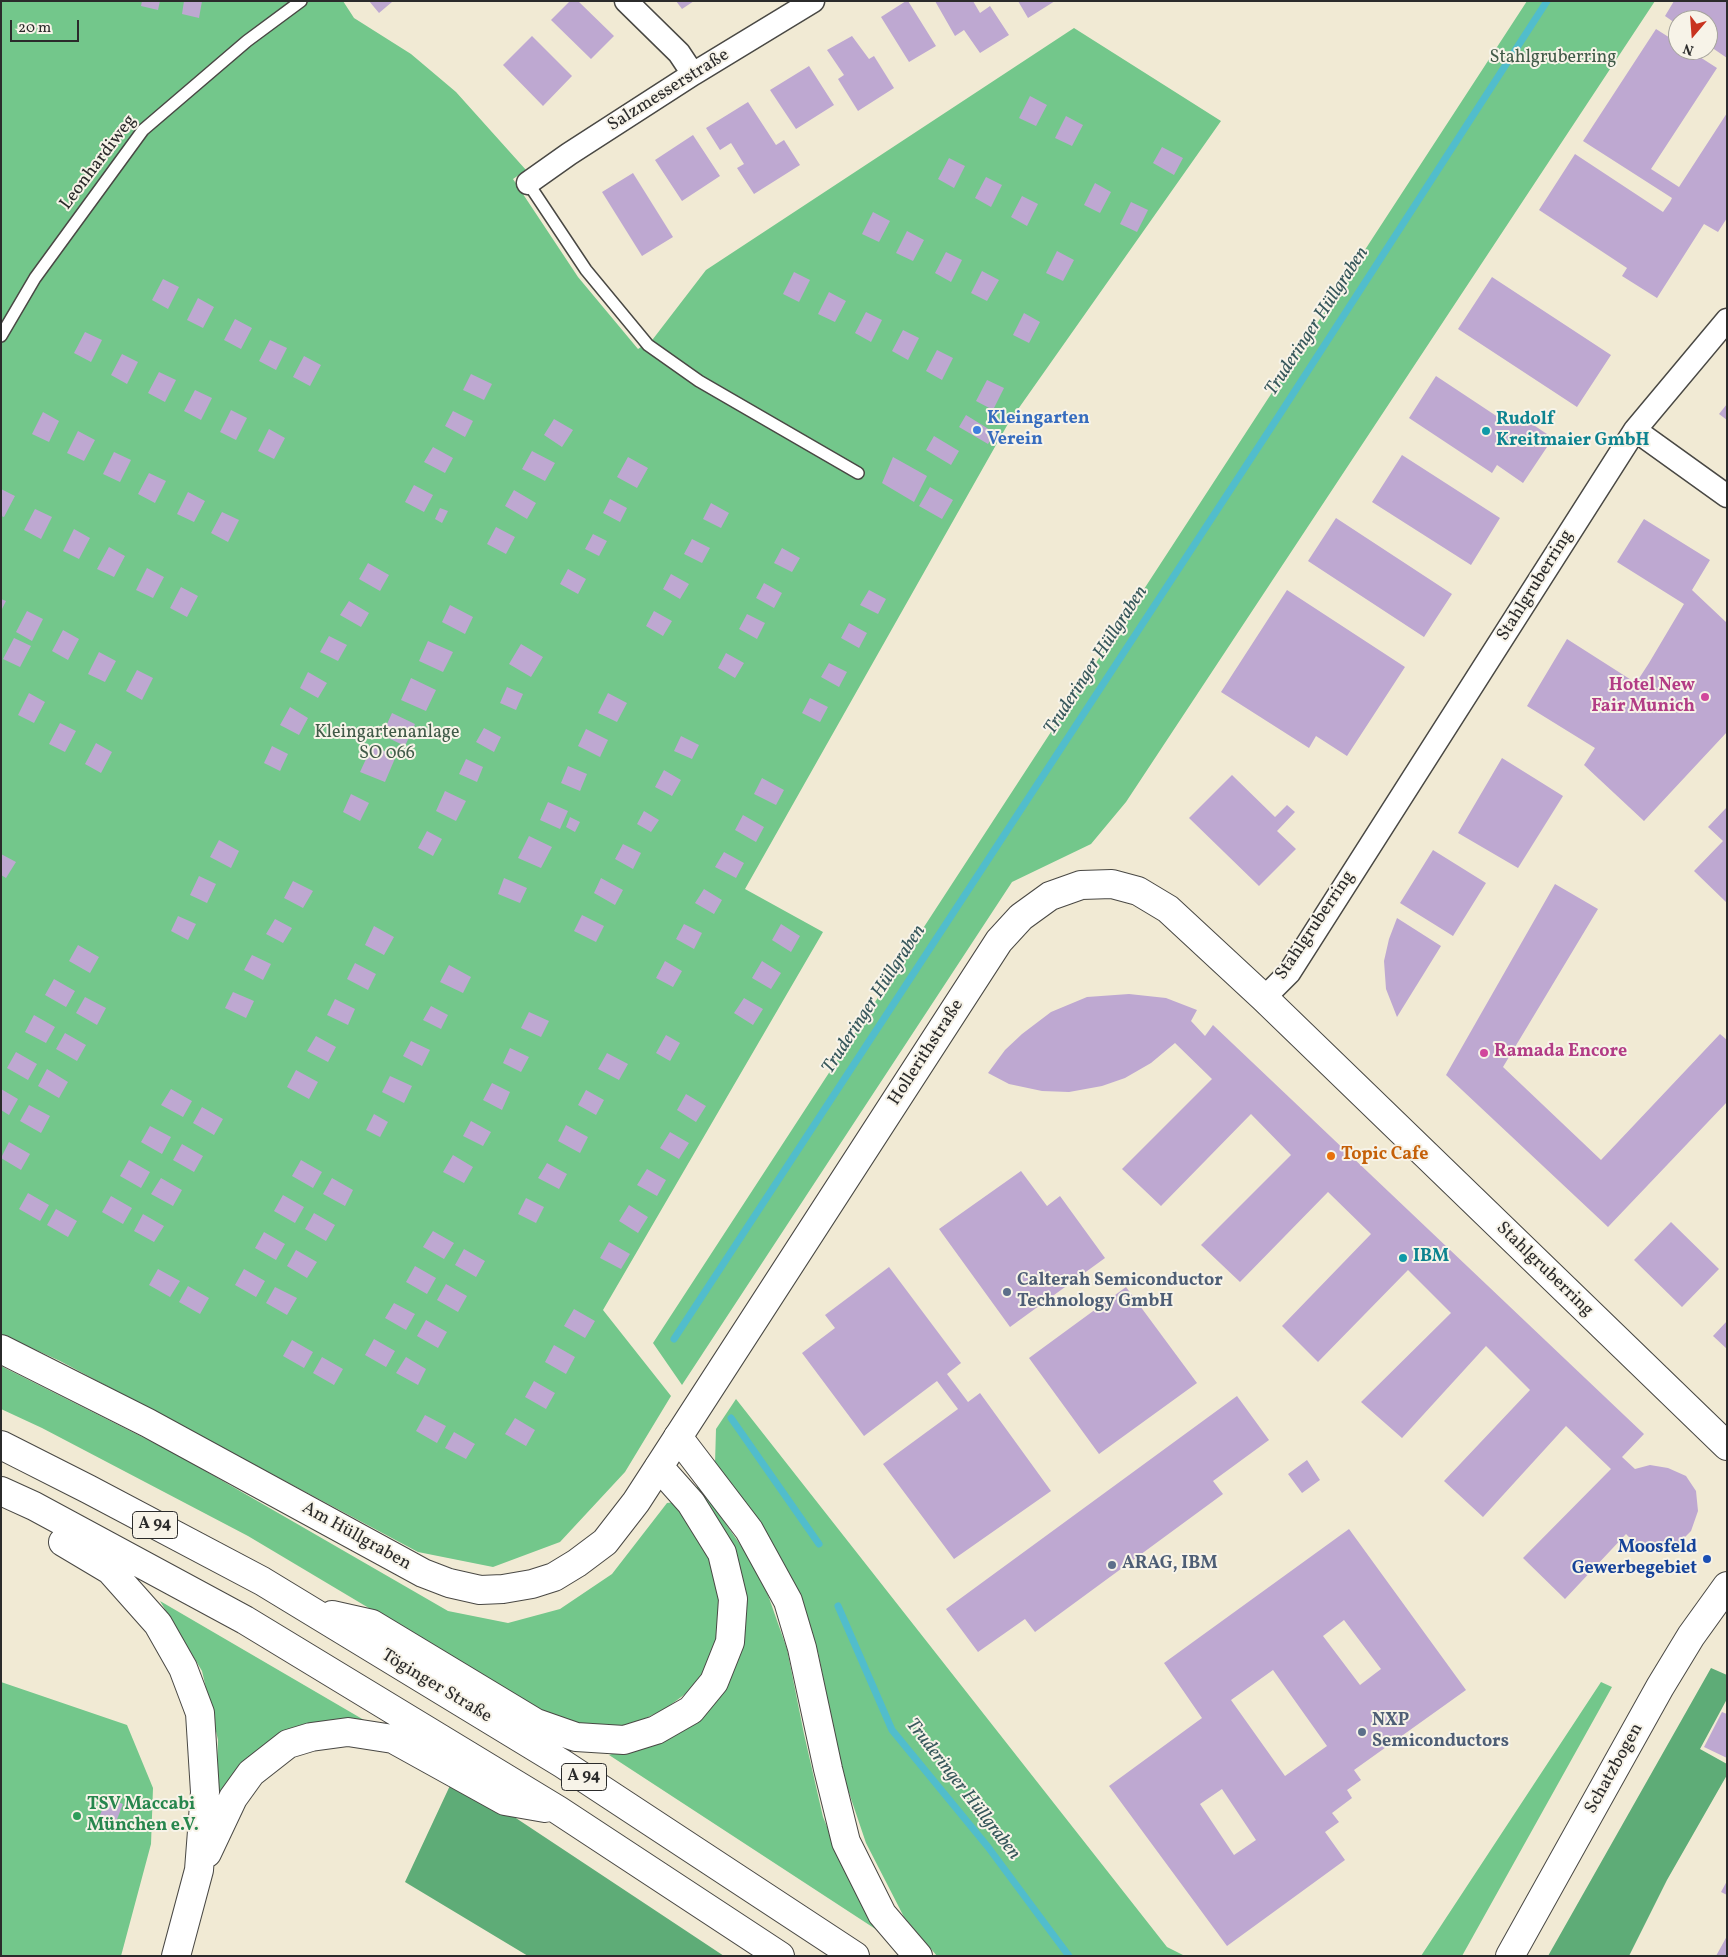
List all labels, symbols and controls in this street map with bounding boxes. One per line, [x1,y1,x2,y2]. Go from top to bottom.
scale bar [12,10,81,42]
north arrow [1668,10,1718,60]
text: 20 m [18,18,51,39]
text: N [1681,38,1696,59]
street label: Salzmesserstraße [604,45,734,137]
park label: Stahlgruberring [1489,48,1617,70]
street label: Leonhardiweg [56,111,142,215]
water label: Truderinger Hüllgraben [1261,243,1375,401]
place label: Kleingarten Verein [987,409,1090,452]
place label: Rudolf Kreitmaier GmbH [1496,410,1650,452]
marker: Kleingarten Verein [971,424,983,436]
marker: Rudolf Kreitmaier GmbH [1480,425,1492,437]
street label: Stahlgruberring [1493,526,1579,646]
water label: Truderinger Hüllgraben [1040,582,1154,740]
place label: Hotel New Fair Munich [1591,676,1695,719]
marker: Hotel New Fair Munich [1699,691,1711,703]
park label: Kleingartenanlage SO 066 [314,723,460,766]
street label: Stahlgruberring [1272,867,1360,985]
water label: Truderinger Hüllgraben [818,921,932,1079]
street label: Hollerithstraße [885,996,969,1110]
place label: Ramada Encore [1494,1042,1627,1064]
marker: Ramada Encore [1478,1047,1490,1059]
place label: Topic Cafe [1341,1145,1428,1167]
marker: Topic Cafe [1325,1150,1337,1162]
street label: Stahlgruberring [1491,1218,1597,1322]
place label: IBM [1413,1247,1449,1269]
marker: IBM [1397,1252,1409,1264]
place label: Calterah Semiconductor Technology GmbH [1017,1271,1223,1314]
marker: Calterah Semiconductor Technology GmbH [1001,1286,1013,1298]
street label: Am Hüllgraben [298,1498,414,1576]
road number: A 94 [132,1512,178,1538]
place label: Moosfeld Gewerbegebiet [1572,1538,1697,1580]
marker: Moosfeld Gewerbegebiet [1701,1553,1713,1565]
place label: ARAG, IBM [1122,1554,1218,1576]
marker: ARAG, IBM [1106,1559,1118,1571]
street label: Töginger Straße [377,1646,495,1728]
place label: NXP Semiconductors [1372,1711,1509,1754]
water label: Truderinger Hüllgraben [900,1715,1024,1865]
street label: Schatzbogen [1581,1720,1649,1818]
marker: NXP Semiconductors [1356,1726,1368,1738]
road number: A 94 [562,1764,606,1790]
place label: TSV Maccabi München e.V. [87,1795,199,1838]
marker: TSV Maccabi München e.V. [71,1810,83,1822]

